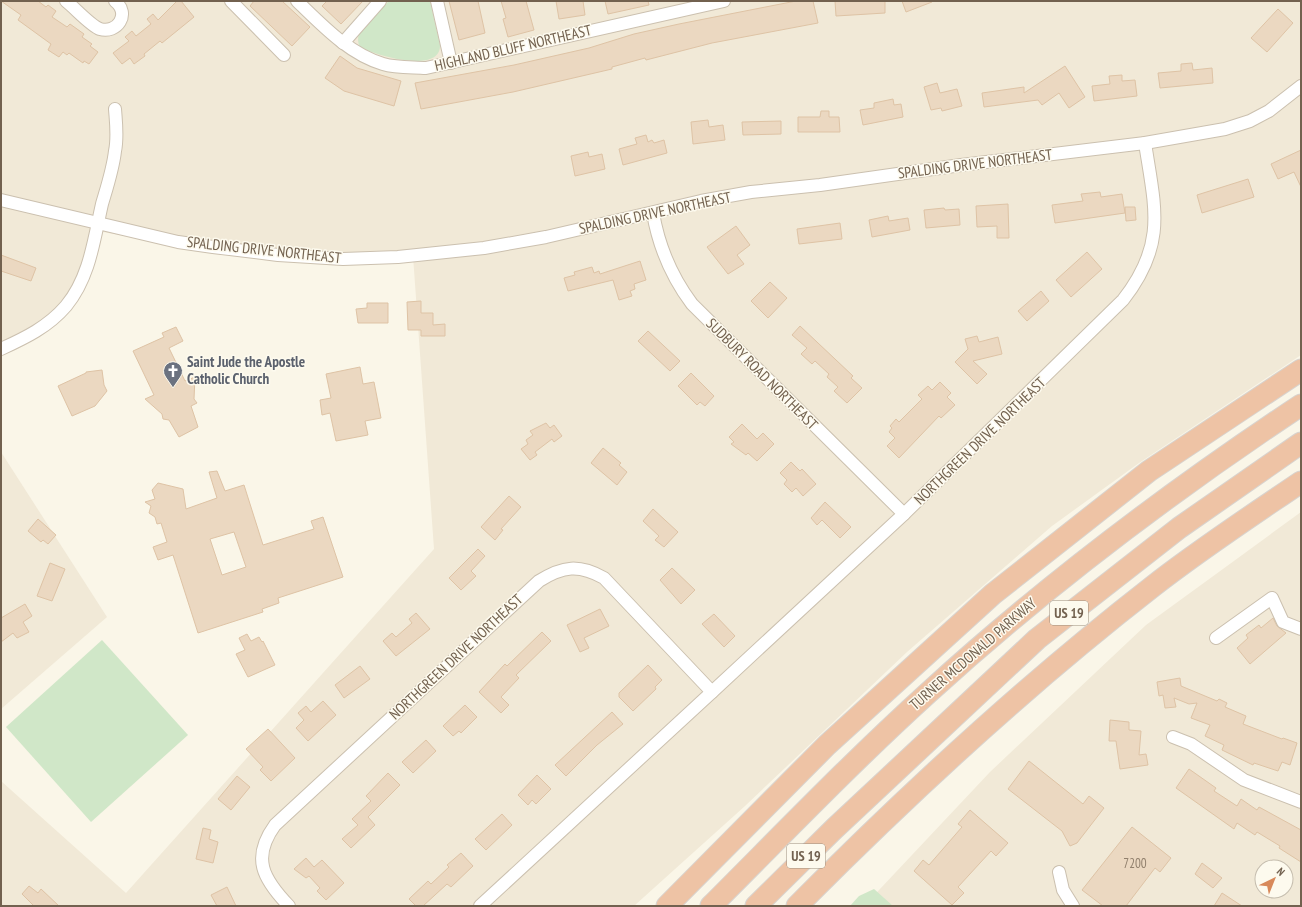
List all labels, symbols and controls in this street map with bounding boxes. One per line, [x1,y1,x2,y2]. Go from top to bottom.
street label: HIGHLAND BLUFF NORTHEAST [433,20,593,75]
street label: SPALDING DRIVE NORTHEAST [897,145,1053,182]
street label: SPALDING DRIVE NORTHEAST [577,187,733,238]
street label: SPALDING DRIVE NORTHEAST [186,232,342,267]
street label: SUDBURY ROAD NORTHEAST [703,314,822,434]
place label: Saint Jude the Apostle Catholic Church [187,352,305,388]
church icon: Saint Jude the Apostle Catholic Church [162,360,184,388]
street label: NORTHGREEN DRIVE NORTHEAST [910,373,1050,508]
street label: NORTHGREEN DRIVE NORTHEAST [385,590,527,723]
street label: TURNER MCDONALD PARKWAY [905,593,1040,714]
road number: US 19 [1050,601,1088,625]
road number: US 19 [787,844,825,868]
house number: 7200 [1123,855,1147,872]
north arrow [1254,859,1294,899]
text: N [1274,865,1288,879]

